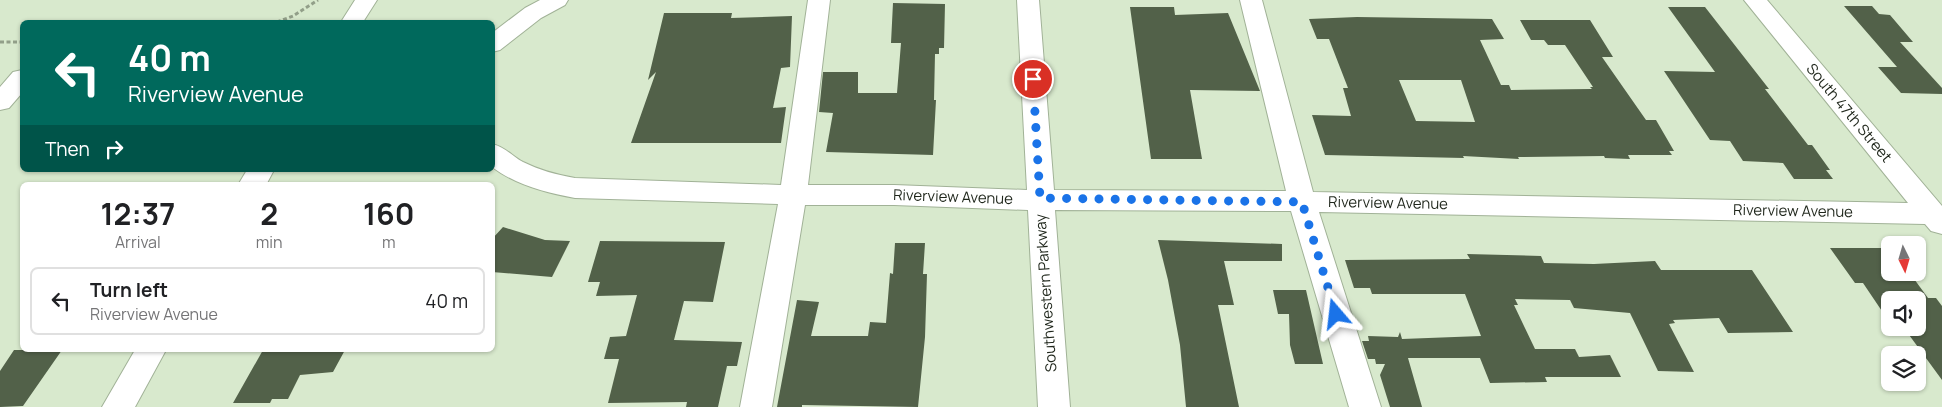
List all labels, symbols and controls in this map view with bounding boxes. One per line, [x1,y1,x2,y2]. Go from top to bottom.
text: 40 m [128,34,211,82]
icon: left [45,40,110,105]
pin [1012,58,1054,100]
street label: South 47th Street [1802,59,1897,167]
icon: arrive [1019,65,1047,93]
text: Riverview Avenue [128,79,304,109]
icon: right [100,135,128,163]
text: Then [45,136,90,162]
street label: Riverview Avenue [893,184,1014,209]
street label: Riverview Avenue [1328,191,1448,214]
text: 12:37 [100,193,175,234]
text: 2 [260,193,278,234]
text: 160 [363,193,414,234]
street label: Riverview Avenue [1733,199,1853,222]
street label: Southwestern Parkway [1029,213,1061,373]
text: Arrival [115,231,161,253]
text: min [256,231,282,253]
text: m [382,231,396,253]
north arrow [1881,236,1926,281]
map controls [1881,236,1926,391]
text: Turn left [90,277,168,303]
icon: left [47,287,75,315]
position arrow [1309,287,1361,339]
text: 40 m [425,288,468,314]
button: sound [1881,291,1926,336]
text: Riverview Avenue [90,303,218,325]
button: layers [1881,346,1926,391]

